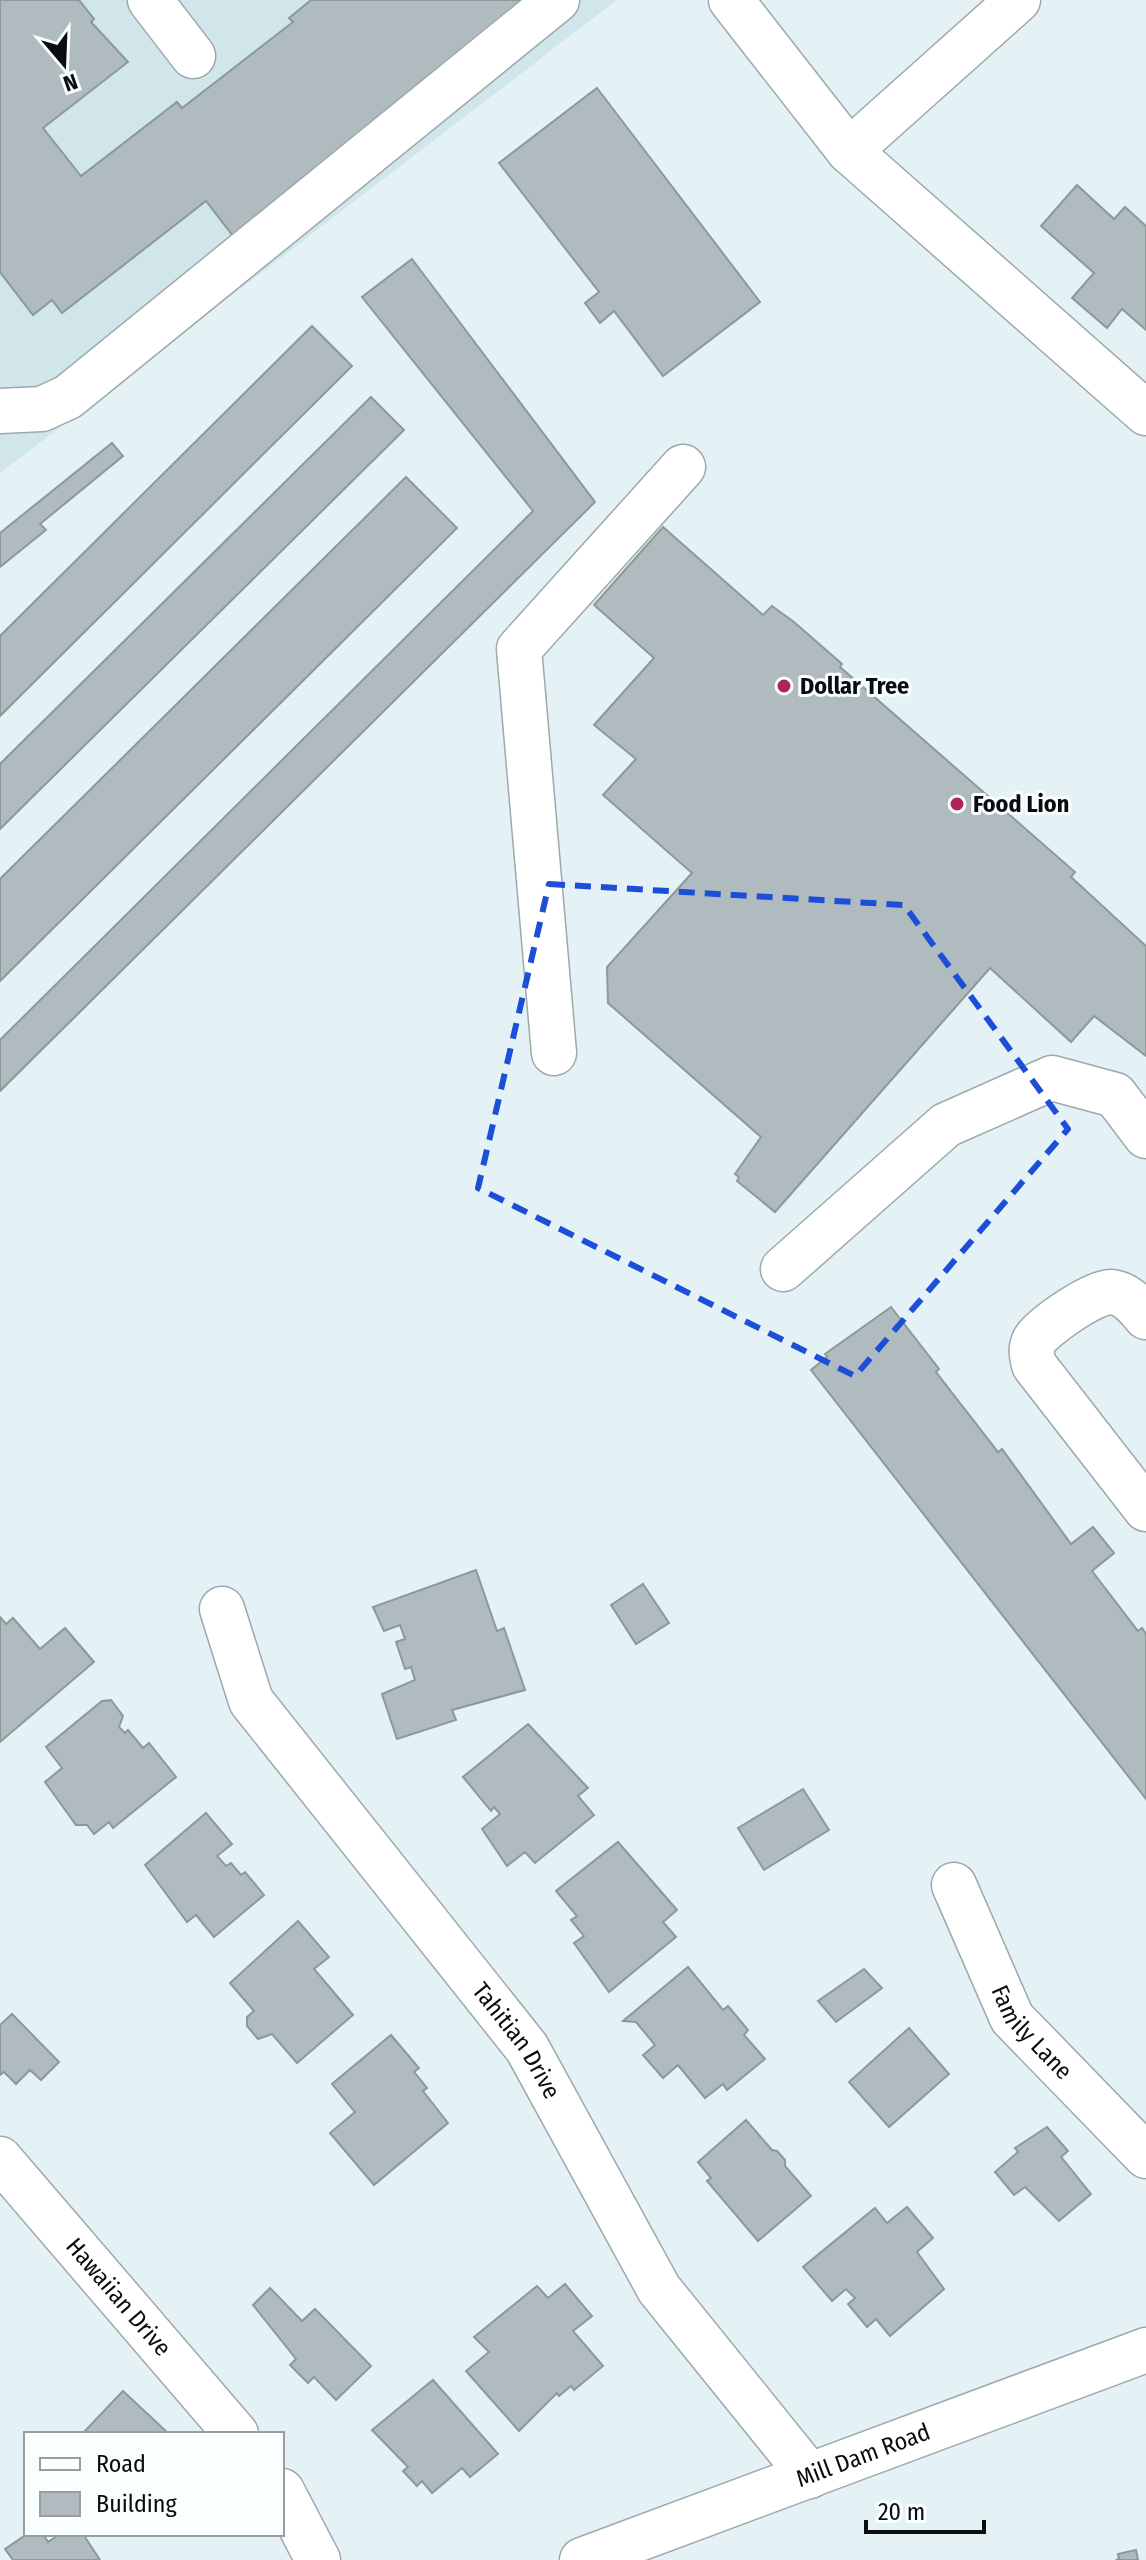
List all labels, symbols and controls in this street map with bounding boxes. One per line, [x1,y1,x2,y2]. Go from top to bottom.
north arrow [24,24,104,104]
text: N [60,68,81,97]
place label: Dollar Tree [800,672,909,700]
marker: Dollar Tree [775,677,793,695]
place label: Food Lion [973,790,1069,818]
marker: Food Lion [948,795,966,813]
street label: Tahitian Drive [467,1977,566,2104]
street label: Family Lane [985,1981,1078,2085]
street label: Hawaiian Drive [60,2232,177,2362]
street label: Mill Dam Road [792,2418,934,2493]
legend [24,2432,284,2536]
text: Road [96,2450,146,2478]
scale bar [866,2484,984,2534]
text: Building [96,2490,178,2518]
text: 20 m [878,2498,925,2526]

